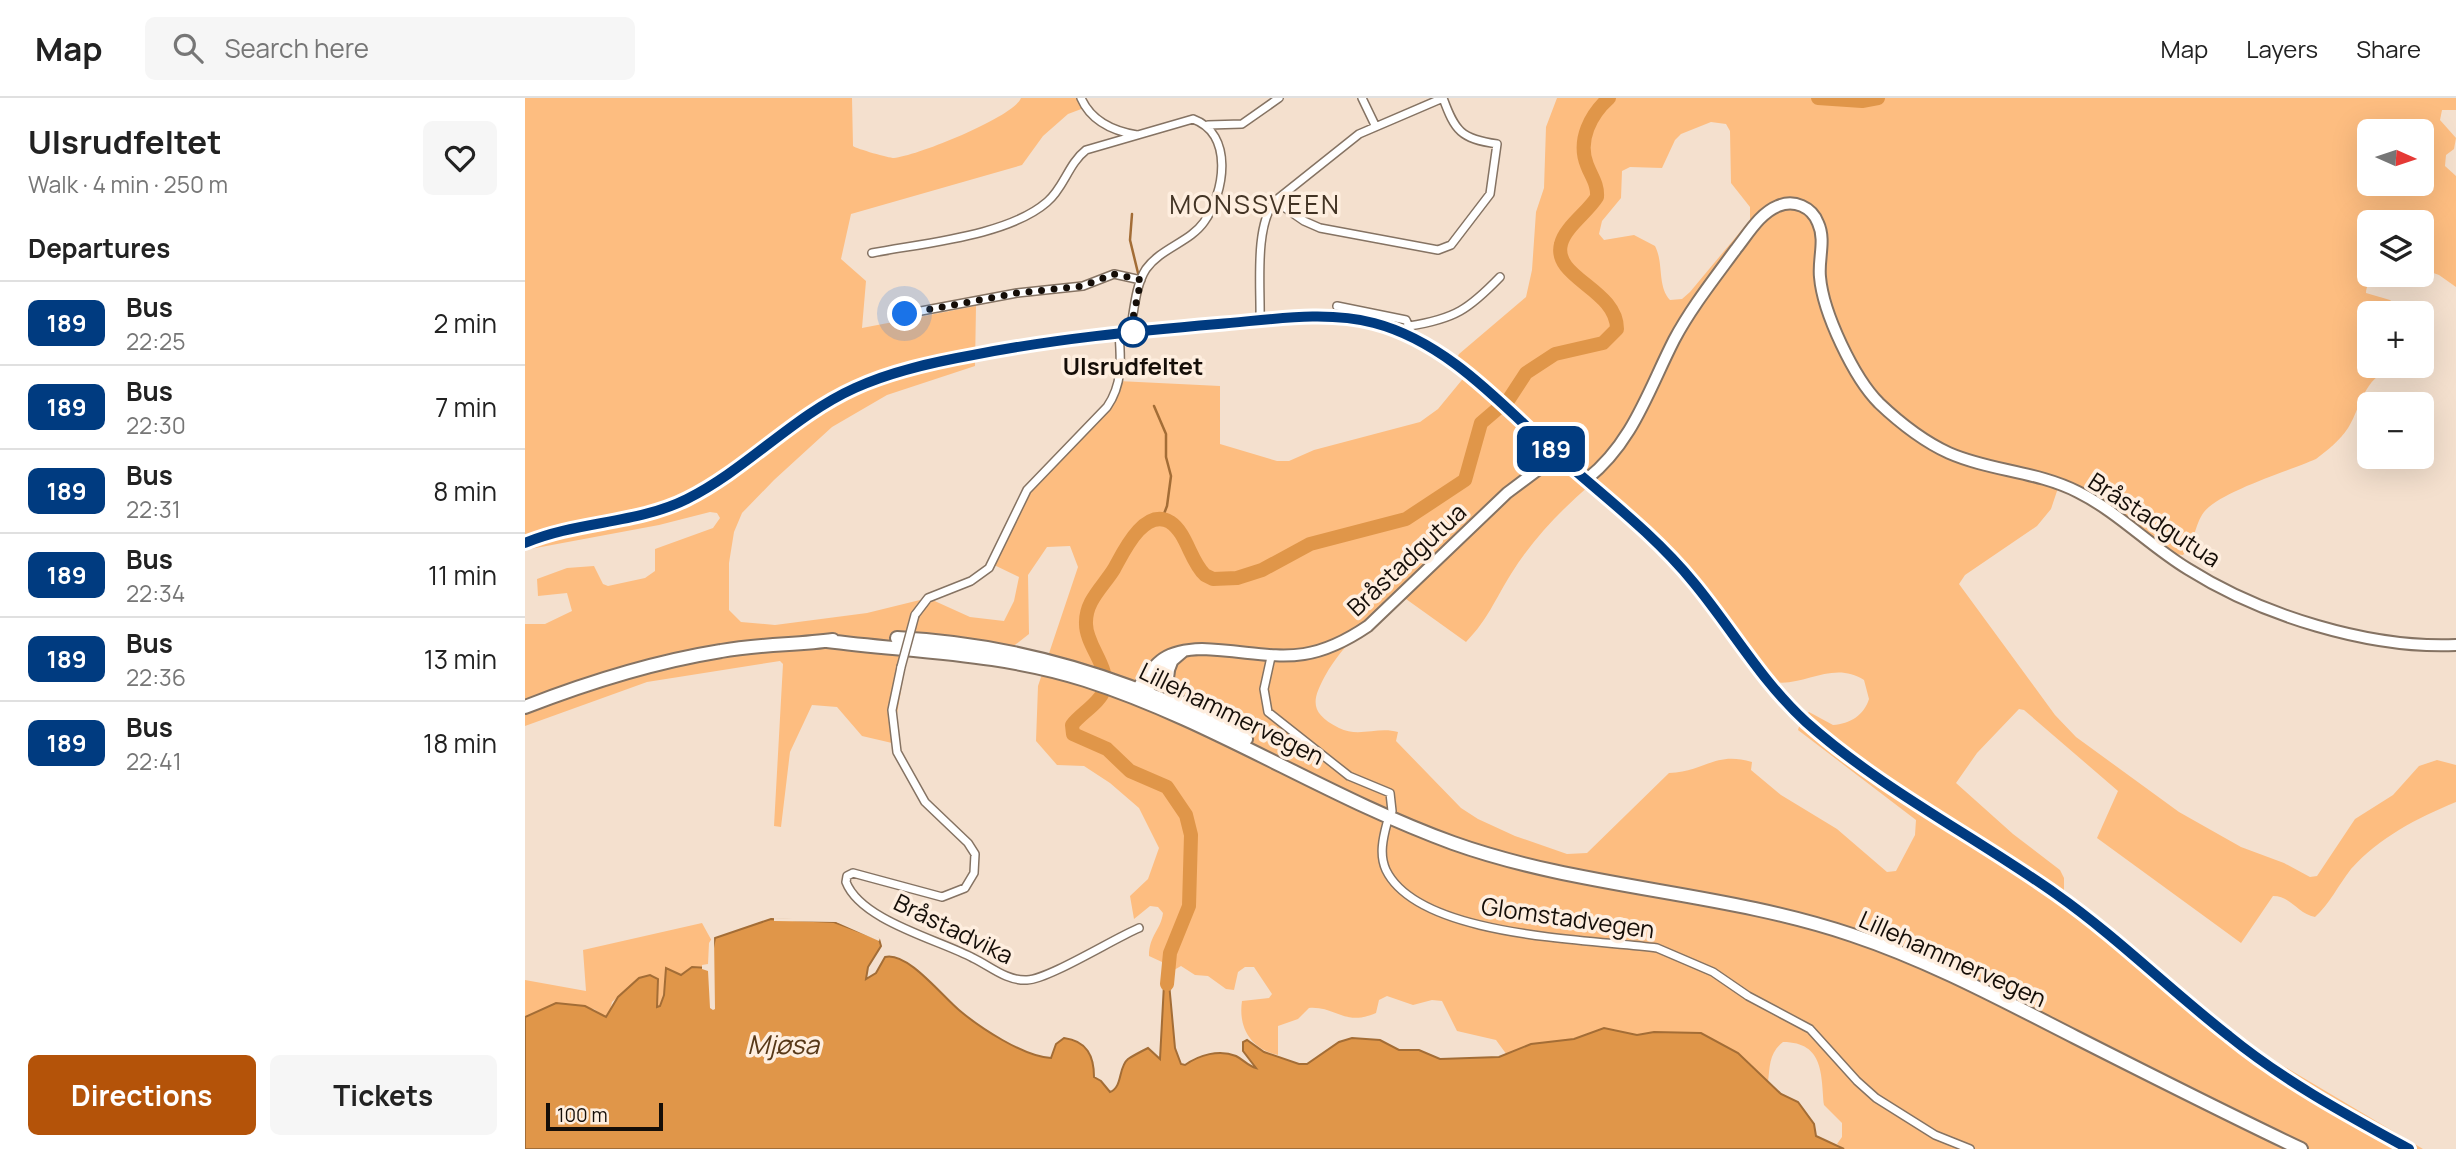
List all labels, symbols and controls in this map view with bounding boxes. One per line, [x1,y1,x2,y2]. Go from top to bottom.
search box [145,17,635,80]
text: Map [35,26,103,71]
icon: search [169,29,207,67]
text: Search here [225,30,369,66]
text: Map [2161,32,2208,65]
text: Layers [2246,32,2318,65]
text: Share [2356,32,2421,65]
text: Ulsrudfeltet [28,119,222,164]
north arrow [2357,119,2434,196]
map controls [2357,119,2434,469]
button: heart [423,121,497,195]
text: Walk · 4 min · 250 m [28,168,228,200]
district label: MONSSVEEN [1169,186,1341,222]
button: layers [2357,210,2434,287]
text: Departures [28,230,170,266]
text: Bus [126,289,173,325]
your location [887,296,922,331]
button: + [2357,301,2434,378]
text: 2 min [433,305,497,341]
text: 189 [46,306,87,339]
marker: Ulsrudfeltet [1118,317,1148,347]
text: 22:25 [126,325,186,357]
place label: Ulsrudfeltet [1063,349,1203,382]
text: Bus [126,373,173,409]
text: 7 min [435,389,497,425]
text: 189 [46,390,87,423]
button: − [2357,392,2434,469]
text: 22:30 [126,409,186,441]
line badge: 189 [1511,426,1591,472]
text: 189 [1531,432,1571,465]
text: Bus [126,457,173,493]
street label: Bråstadgutua [2082,464,2228,574]
text: 8 min [433,473,497,509]
text: 189 [46,474,87,507]
text: 22:31 [126,493,181,525]
street label: Bråstadgutua [1339,495,1473,623]
text: Bus [126,541,173,577]
text: 11 min [428,557,497,593]
text: 189 [46,558,87,591]
text: 22:34 [126,577,185,609]
text: Bus [126,625,173,661]
text: 13 min [424,641,497,677]
text: 189 [46,642,87,675]
street label: Lillehammervegen [1134,654,1330,772]
text: 22:36 [126,661,186,693]
text: Bus [126,709,173,745]
text: 18 min [423,725,497,761]
text: 189 [46,726,87,759]
text: 22:41 [126,745,182,777]
street label: Bråstadvika [889,885,1019,971]
street label: Glomstadvegen [1479,889,1657,945]
street label: Lillehammervegen [1854,902,2052,1014]
water label: Mjøsa [747,1026,820,1062]
button: Directions [28,1055,256,1135]
button: Tickets [270,1055,497,1135]
scale bar [546,1100,663,1132]
text: 100 m [557,1102,608,1128]

